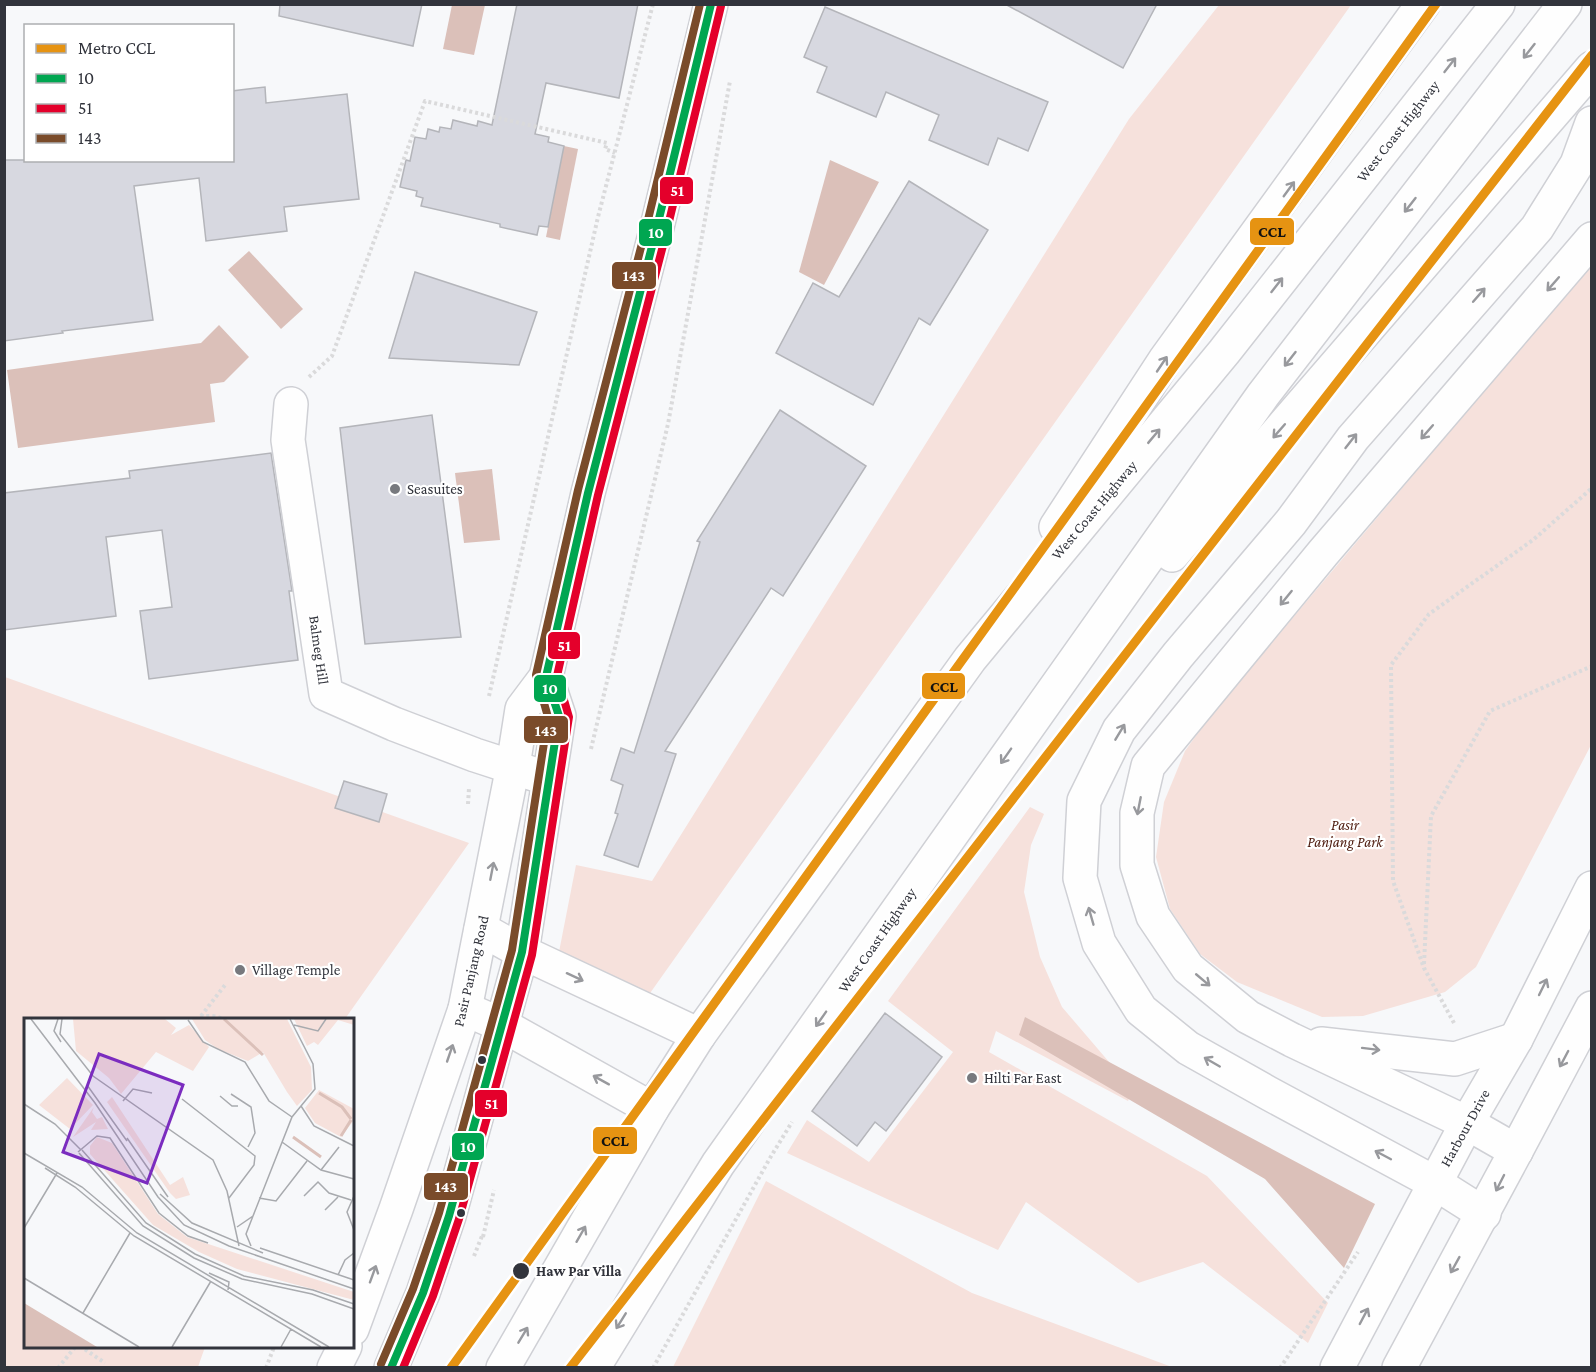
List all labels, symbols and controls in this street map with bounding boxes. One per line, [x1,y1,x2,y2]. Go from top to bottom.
legend [24,24,234,162]
text: Metro CCL [78,38,155,58]
one-way arrow [1523,42,1535,58]
one-way arrow [1443,58,1456,74]
text: 10 [78,68,94,88]
street label: West Coast Highway [1354,77,1443,185]
text: 51 [78,98,92,118]
text: 143 [78,128,102,148]
line badge: 51 [659,176,694,205]
one-way arrow [1283,181,1295,197]
text: 51 [670,182,684,199]
one-way arrow [1403,197,1416,213]
line badge: CCL [1249,217,1295,246]
line badge: 10 [638,218,673,247]
text: CCL [1258,223,1286,240]
text: 10 [648,224,664,241]
line badge: 143 [611,261,657,290]
text: 143 [623,267,645,284]
one-way arrow [1547,276,1560,292]
one-way arrow [1271,277,1284,293]
one-way arrow [1472,288,1486,303]
one-way arrow [1284,351,1297,367]
one-way arrow [1157,356,1169,373]
one-way arrow [1272,423,1286,438]
one-way arrow [1420,424,1434,439]
one-way arrow [1148,428,1161,444]
one-way arrow [1344,434,1357,450]
street label: West Coast Highway [1048,457,1141,563]
place label: Seasuites [407,481,463,497]
marker: Seasuites [388,482,402,496]
one-way arrow [1279,590,1292,606]
street label: Balmeg Hill [305,614,332,686]
line badge: 51 [547,631,581,660]
text: 51 [557,637,571,654]
line badge: CCL [921,672,966,700]
line badge: 10 [533,674,567,703]
text: CCL [930,678,958,695]
text: 10 [542,680,558,697]
line badge: 143 [523,715,569,744]
text: 143 [535,722,557,739]
one-way arrow [1113,723,1126,740]
one-way arrow [1000,748,1012,764]
one-way arrow [1133,795,1144,815]
park label: Pasir Panjang Park [1307,817,1384,851]
one-way arrow [487,862,498,882]
street label: West Coast Highway [835,885,920,996]
one-way arrow [1085,907,1096,926]
street label: Pasir Panjang Road [450,914,493,1028]
place label: Village Temple [252,962,341,979]
marker: Village Temple [233,963,247,977]
one-way arrow [566,971,584,983]
one-way arrow [1195,974,1211,987]
one-way arrow [1537,978,1549,996]
one-way arrow [815,1010,827,1026]
inset map [24,1018,354,1348]
one-way arrow [445,1044,456,1063]
one-way arrow [1361,1044,1381,1055]
one-way arrow [1558,1050,1569,1068]
unlabelled marker [476,1054,488,1066]
one-way arrow [1204,1055,1221,1067]
place label: Hilti Far East [984,1070,1063,1086]
marker: Hilti Far East [965,1071,979,1085]
one-way arrow [593,1074,610,1086]
street label: Harbour Drive [1437,1086,1493,1169]
line badge: 51 [474,1089,508,1118]
text: 51 [484,1095,498,1112]
line badge: CCL [592,1126,638,1155]
line badge: 10 [451,1132,485,1161]
text: CCL [601,1132,629,1149]
text: 10 [460,1138,476,1155]
one-way arrow [1375,1149,1392,1161]
line badge: 143 [423,1172,469,1201]
one-way arrow [1494,1173,1505,1191]
text: 143 [435,1178,457,1195]
unlabelled marker [455,1207,467,1219]
one-way arrow [576,1225,587,1243]
one-way arrow [1449,1256,1461,1273]
marker: Haw Par Villa [511,1261,531,1281]
place label: Haw Par Villa [536,1263,622,1279]
one-way arrow [368,1266,379,1284]
one-way arrow [1358,1308,1370,1325]
one-way arrow [615,1312,627,1329]
one-way arrow [517,1327,529,1344]

